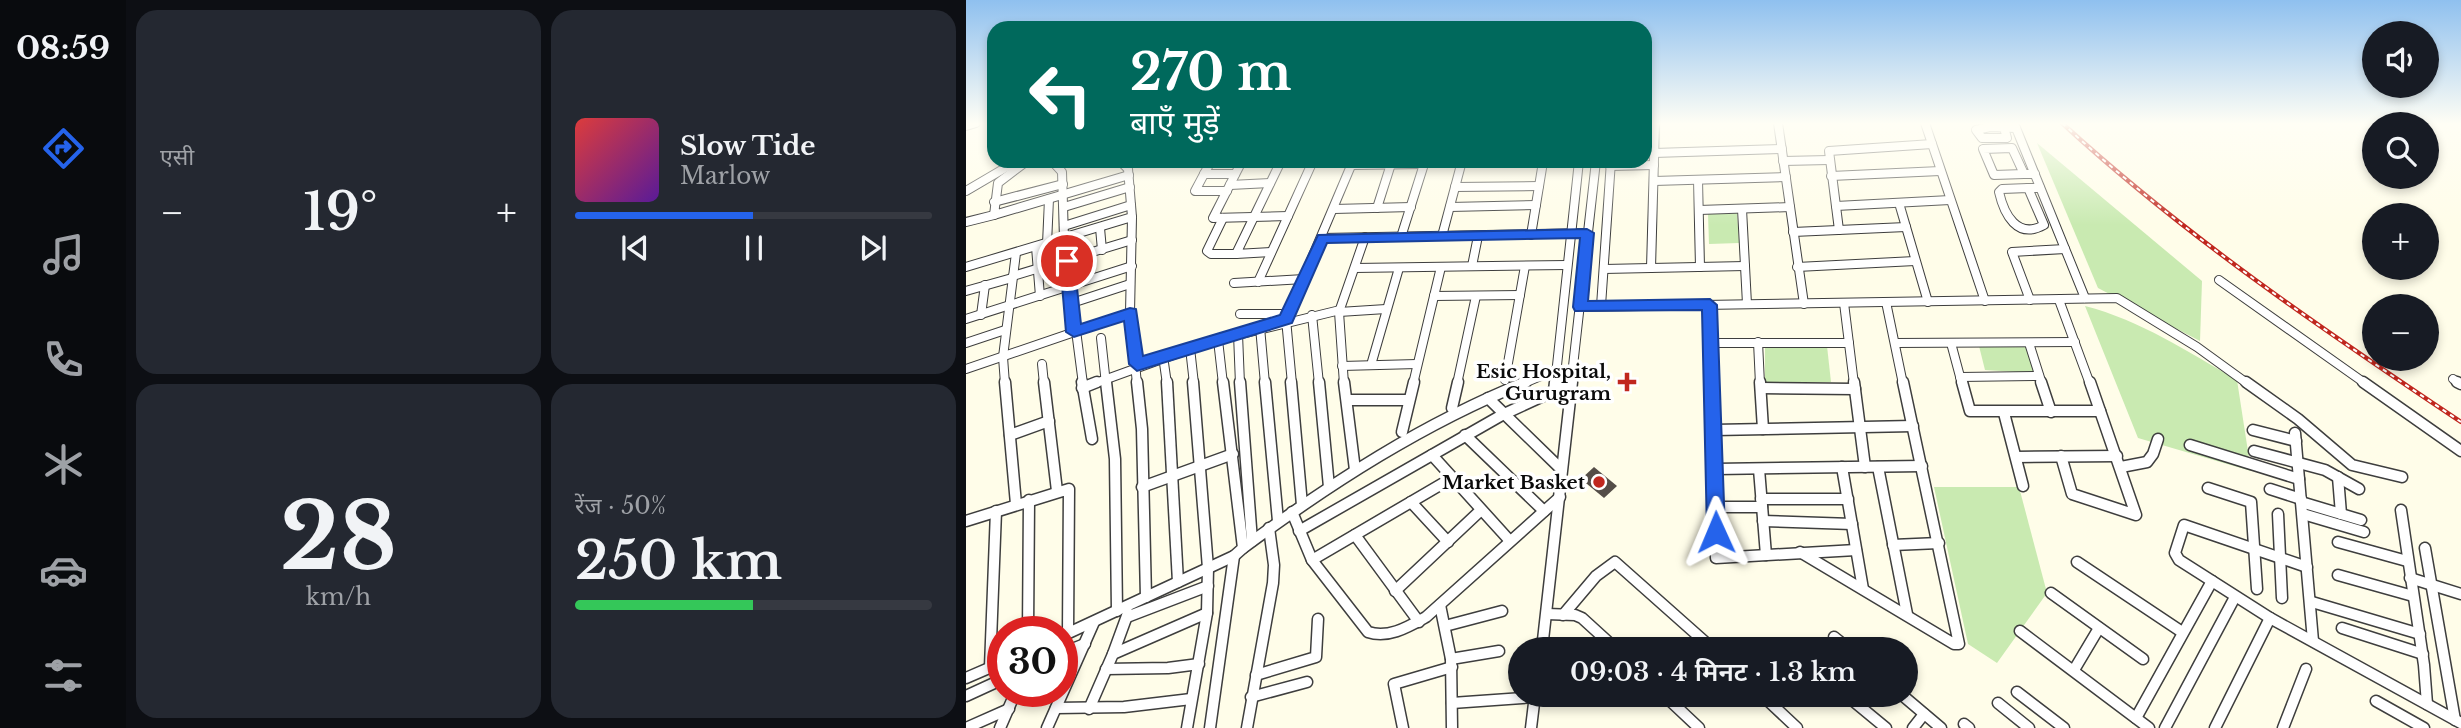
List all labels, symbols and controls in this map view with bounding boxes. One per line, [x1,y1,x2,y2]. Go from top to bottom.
map controls [2362,21,2439,371]
button: sound [2362,21,2439,98]
text: 08:59 [16,28,110,68]
text: 270 m [1130,42,1291,103]
icon: left [1015,49,1106,140]
text: बाएँ मुड़ें [1130,103,1220,143]
button: search [2362,112,2439,189]
icon: directions [39,124,88,173]
text: Slow Tide [680,130,816,162]
text: एसी [160,143,194,171]
text: Marlow [680,162,770,190]
text: 19° [303,180,378,244]
text: − [160,189,184,236]
text: + [496,189,517,236]
button: + [2362,203,2439,280]
icon: previous [616,229,654,267]
icon: pause [735,229,773,267]
icon: next [854,229,892,267]
icon: music [39,230,88,279]
pin [1037,231,1097,291]
icon: arrive [1048,242,1086,280]
button: − [2362,294,2439,371]
icon: phone [39,335,88,384]
place label: Esic Hospital, Gurugram [1476,360,1611,405]
marker: Esic Hospital, Gurugram [1617,372,1637,392]
icon: climate [39,440,88,489]
place label: Market Basket [1442,471,1586,494]
marker: Market Basket [1591,474,1607,490]
text: 28 [280,481,397,594]
text: रेंज · 50% [575,492,666,520]
position arrow [1679,495,1753,569]
text: 250 km [575,529,782,593]
icon: car [39,546,88,595]
text: km/h [306,583,371,611]
speed limit sign: 30 [987,616,1078,707]
icon: filters [39,651,88,700]
text: 09:03 · 4 मिनट · 1.3 km [1570,656,1856,688]

